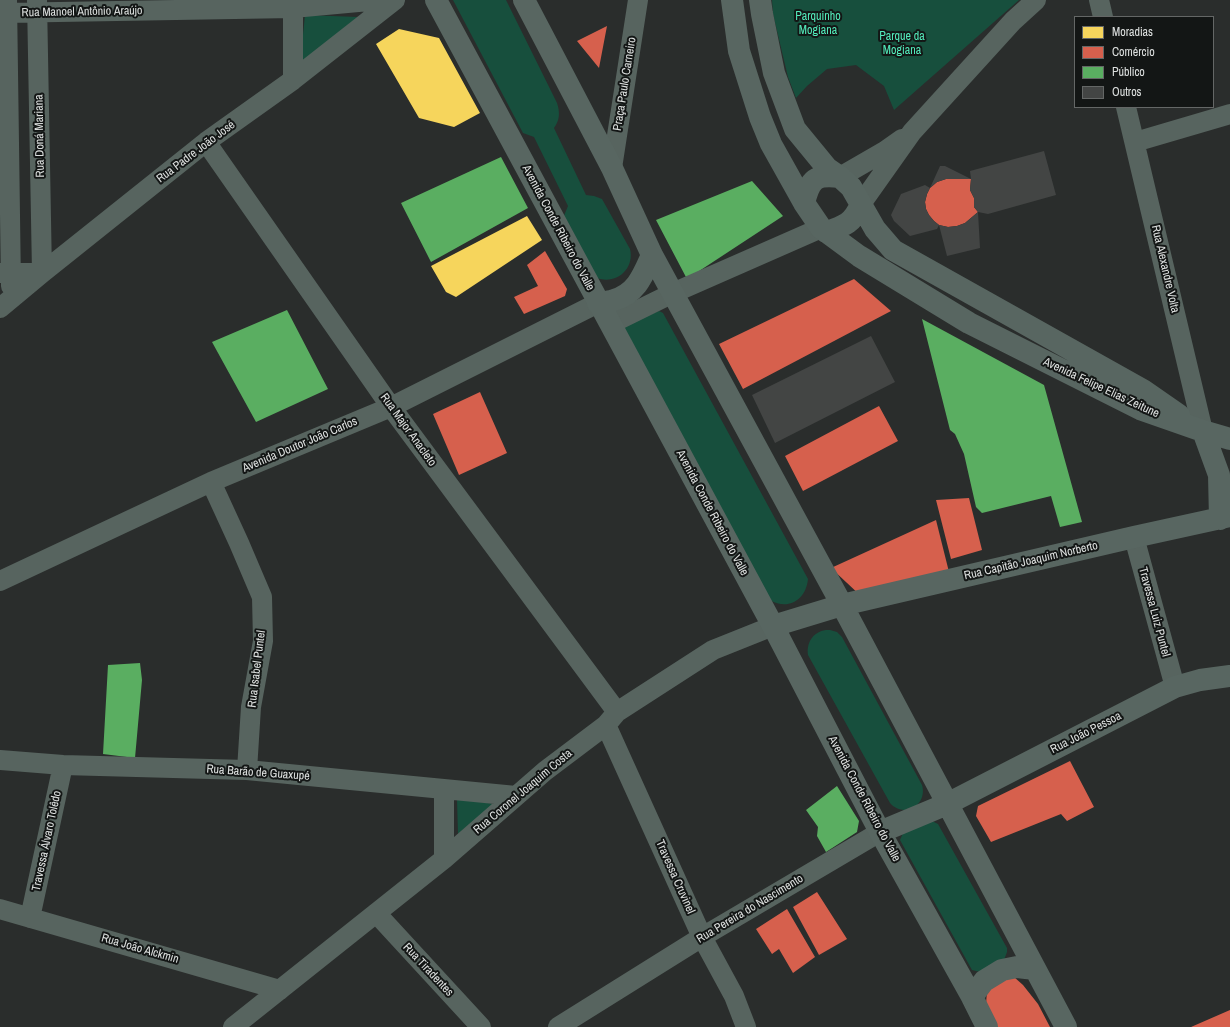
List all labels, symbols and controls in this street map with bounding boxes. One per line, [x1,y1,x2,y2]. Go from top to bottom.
street label: Rua Manoel Antônio Araújo [21,4,143,20]
park label: Parquinho Mogiana [795,10,841,38]
legend [1074,16,1214,108]
text: Moradias [1112,24,1153,40]
park label: Parque da Mogiana [879,30,925,58]
street label: Praça Paulo Carneiro [610,36,640,132]
text: Comércio [1112,44,1155,60]
text: Público [1112,64,1145,80]
text: Outros [1112,84,1142,100]
street label: Rua Doná Mariana [32,94,48,178]
street label: Rua Padre João José [154,118,238,186]
street label: Avenida Conde Ribeiro do Valle [519,163,597,293]
street label: Rua Alexandre Volta [1148,224,1182,314]
street label: Avenida Felipe Elias Zeitune [1041,355,1161,421]
street label: Rua Major Anacleto [377,391,439,469]
street label: Avenida Doutor João Carlos [240,414,360,476]
street label: Avenida Conde Ribeiro do Valle [673,448,751,578]
street label: Rua Capitão Joaquim Norberto [963,539,1099,583]
street label: Travessa Luiz Puntel [1135,566,1173,658]
street label: Rua Isabel Puntel [245,630,269,708]
street label: Rua João Pessoa [1048,709,1124,757]
street label: Avenida Conde Ribeiro do Valle [825,734,903,864]
street label: Rua Coronel Joaquim Costa [471,747,575,837]
street label: Rua Barão de Guaxupé [206,762,310,784]
street label: Travessa Álvaro Tolêdo [29,789,65,893]
street label: Travessa Cruvinel [652,838,698,916]
street label: Rua Pereira do Nascimento [694,871,806,947]
street label: Rua João Alckmin [100,931,180,967]
street label: Rua Tiradentes [400,940,456,1000]

